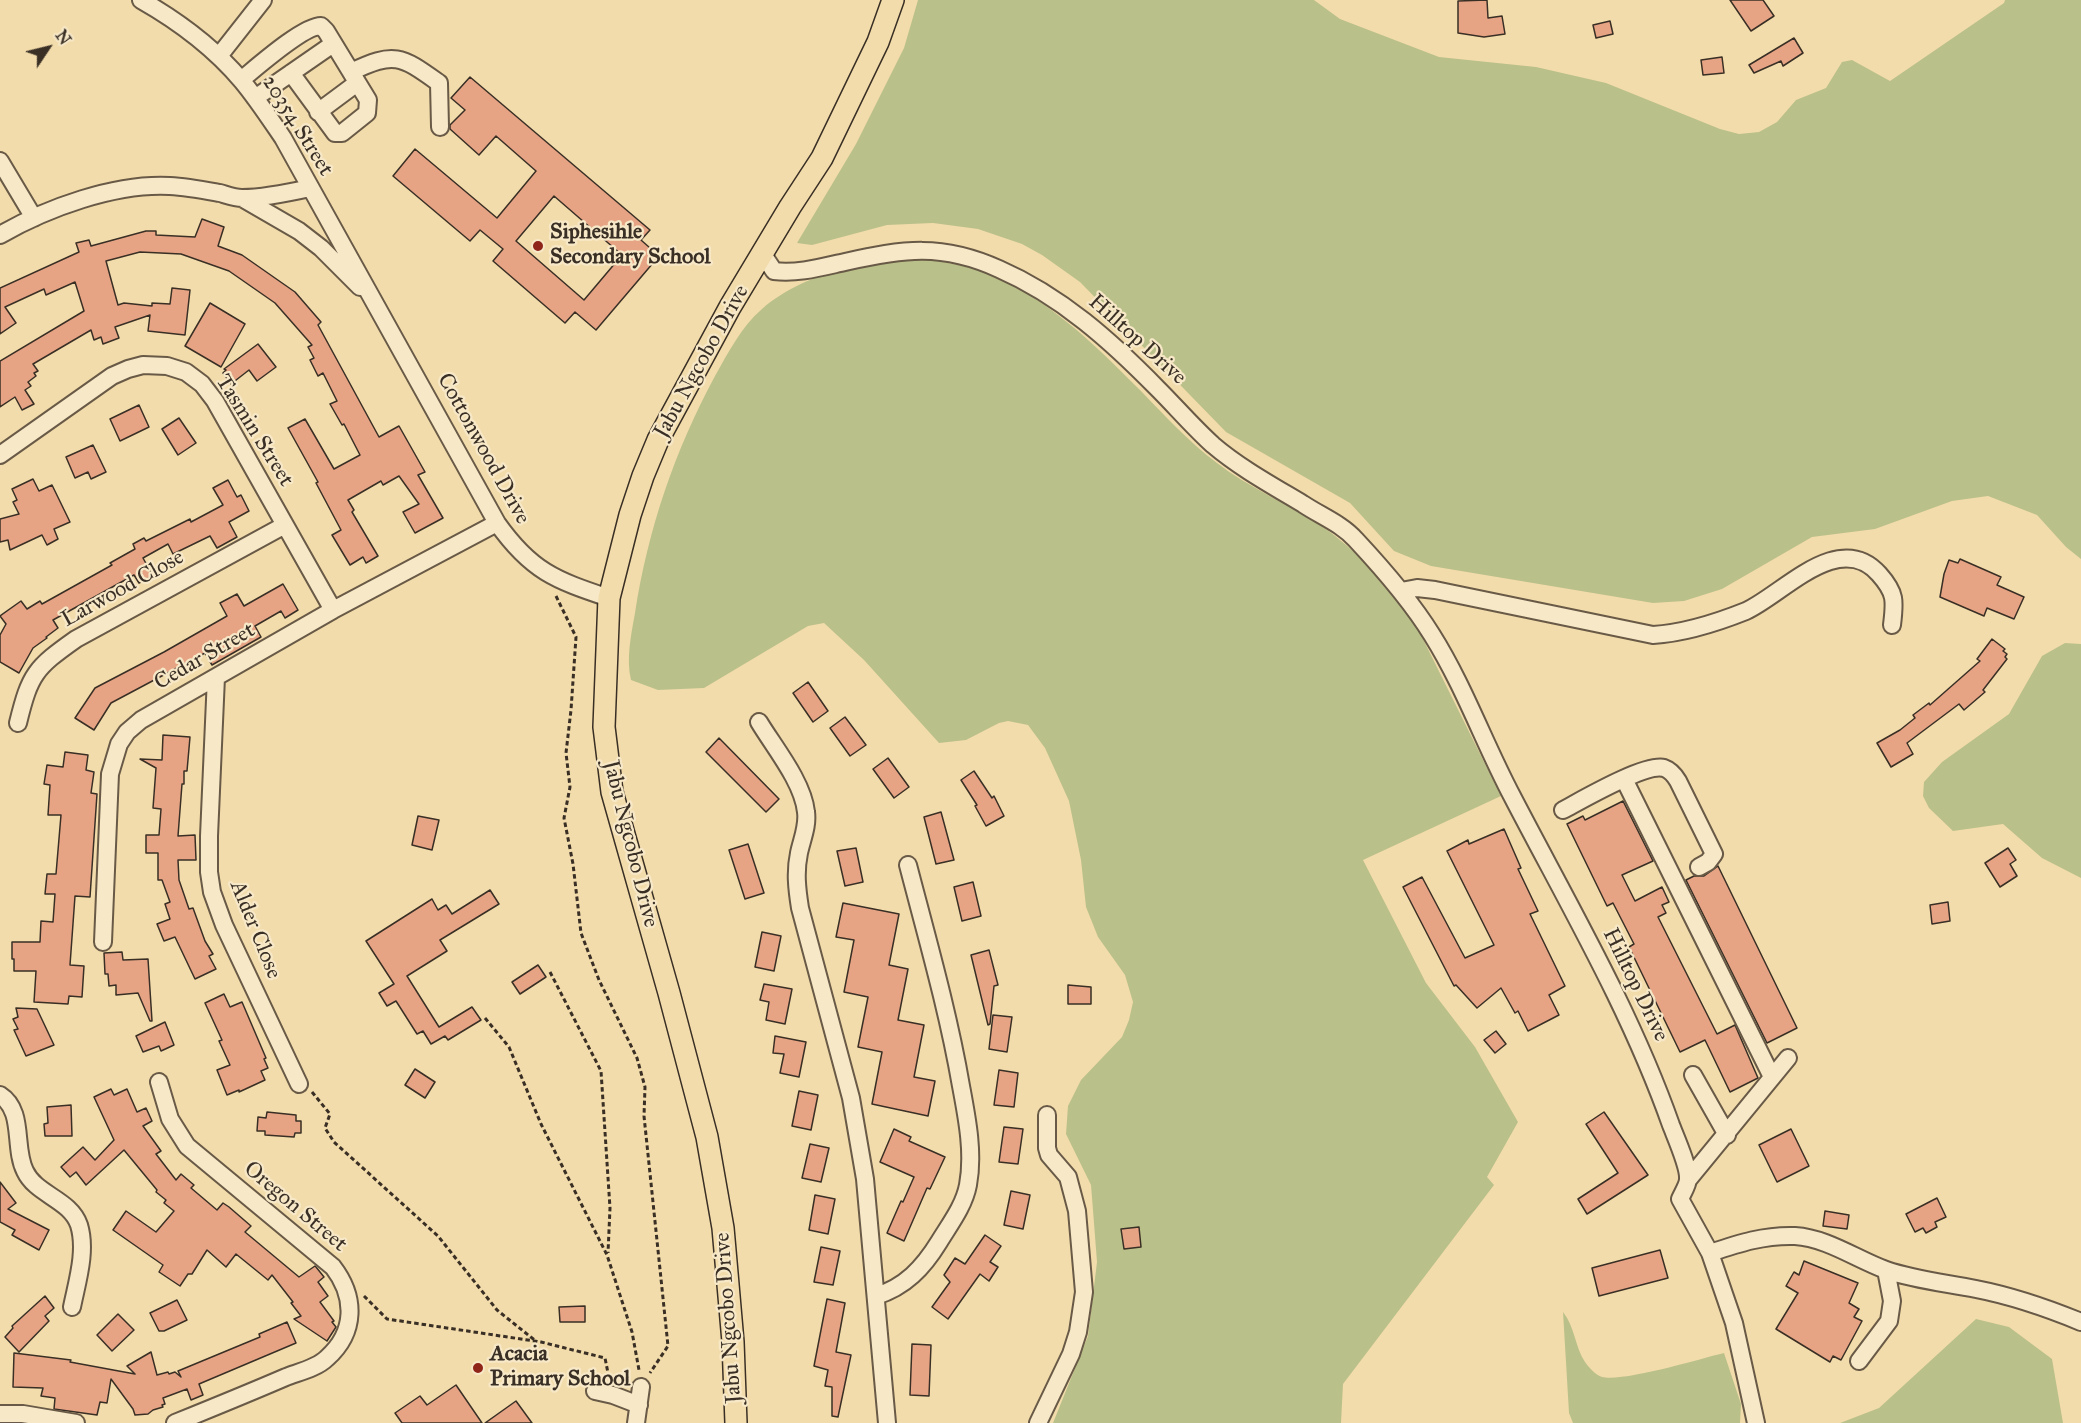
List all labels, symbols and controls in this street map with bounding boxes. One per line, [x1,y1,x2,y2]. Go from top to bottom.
north arrow [18,18,78,78]
text: N [51,26,75,48]
street label: 20354 Street [256,71,338,181]
place label: Siphesihle Secondary School [550,220,710,272]
marker: Siphesihle Secondary School [531,239,545,253]
street label: Jabu Ngcobo Drive [649,281,755,443]
street label: Hilltop Drive [1083,289,1191,391]
street label: Cottonwood Drive [431,369,535,529]
street label: Tasmin Street [209,370,299,492]
street label: Larwood Close [57,545,189,633]
street label: Cedar Street [150,618,260,696]
street label: Jabu Ngcobo Drive [596,758,664,930]
street label: Alder Close [223,877,287,983]
street label: Hilltop Drive [1596,924,1674,1046]
street label: Oregon Street [238,1156,352,1258]
street label: Jabu Ngcobo Drive [710,1232,748,1404]
place label: Acacia Primary School [490,1342,630,1394]
marker: Acacia Primary School [471,1361,485,1375]

